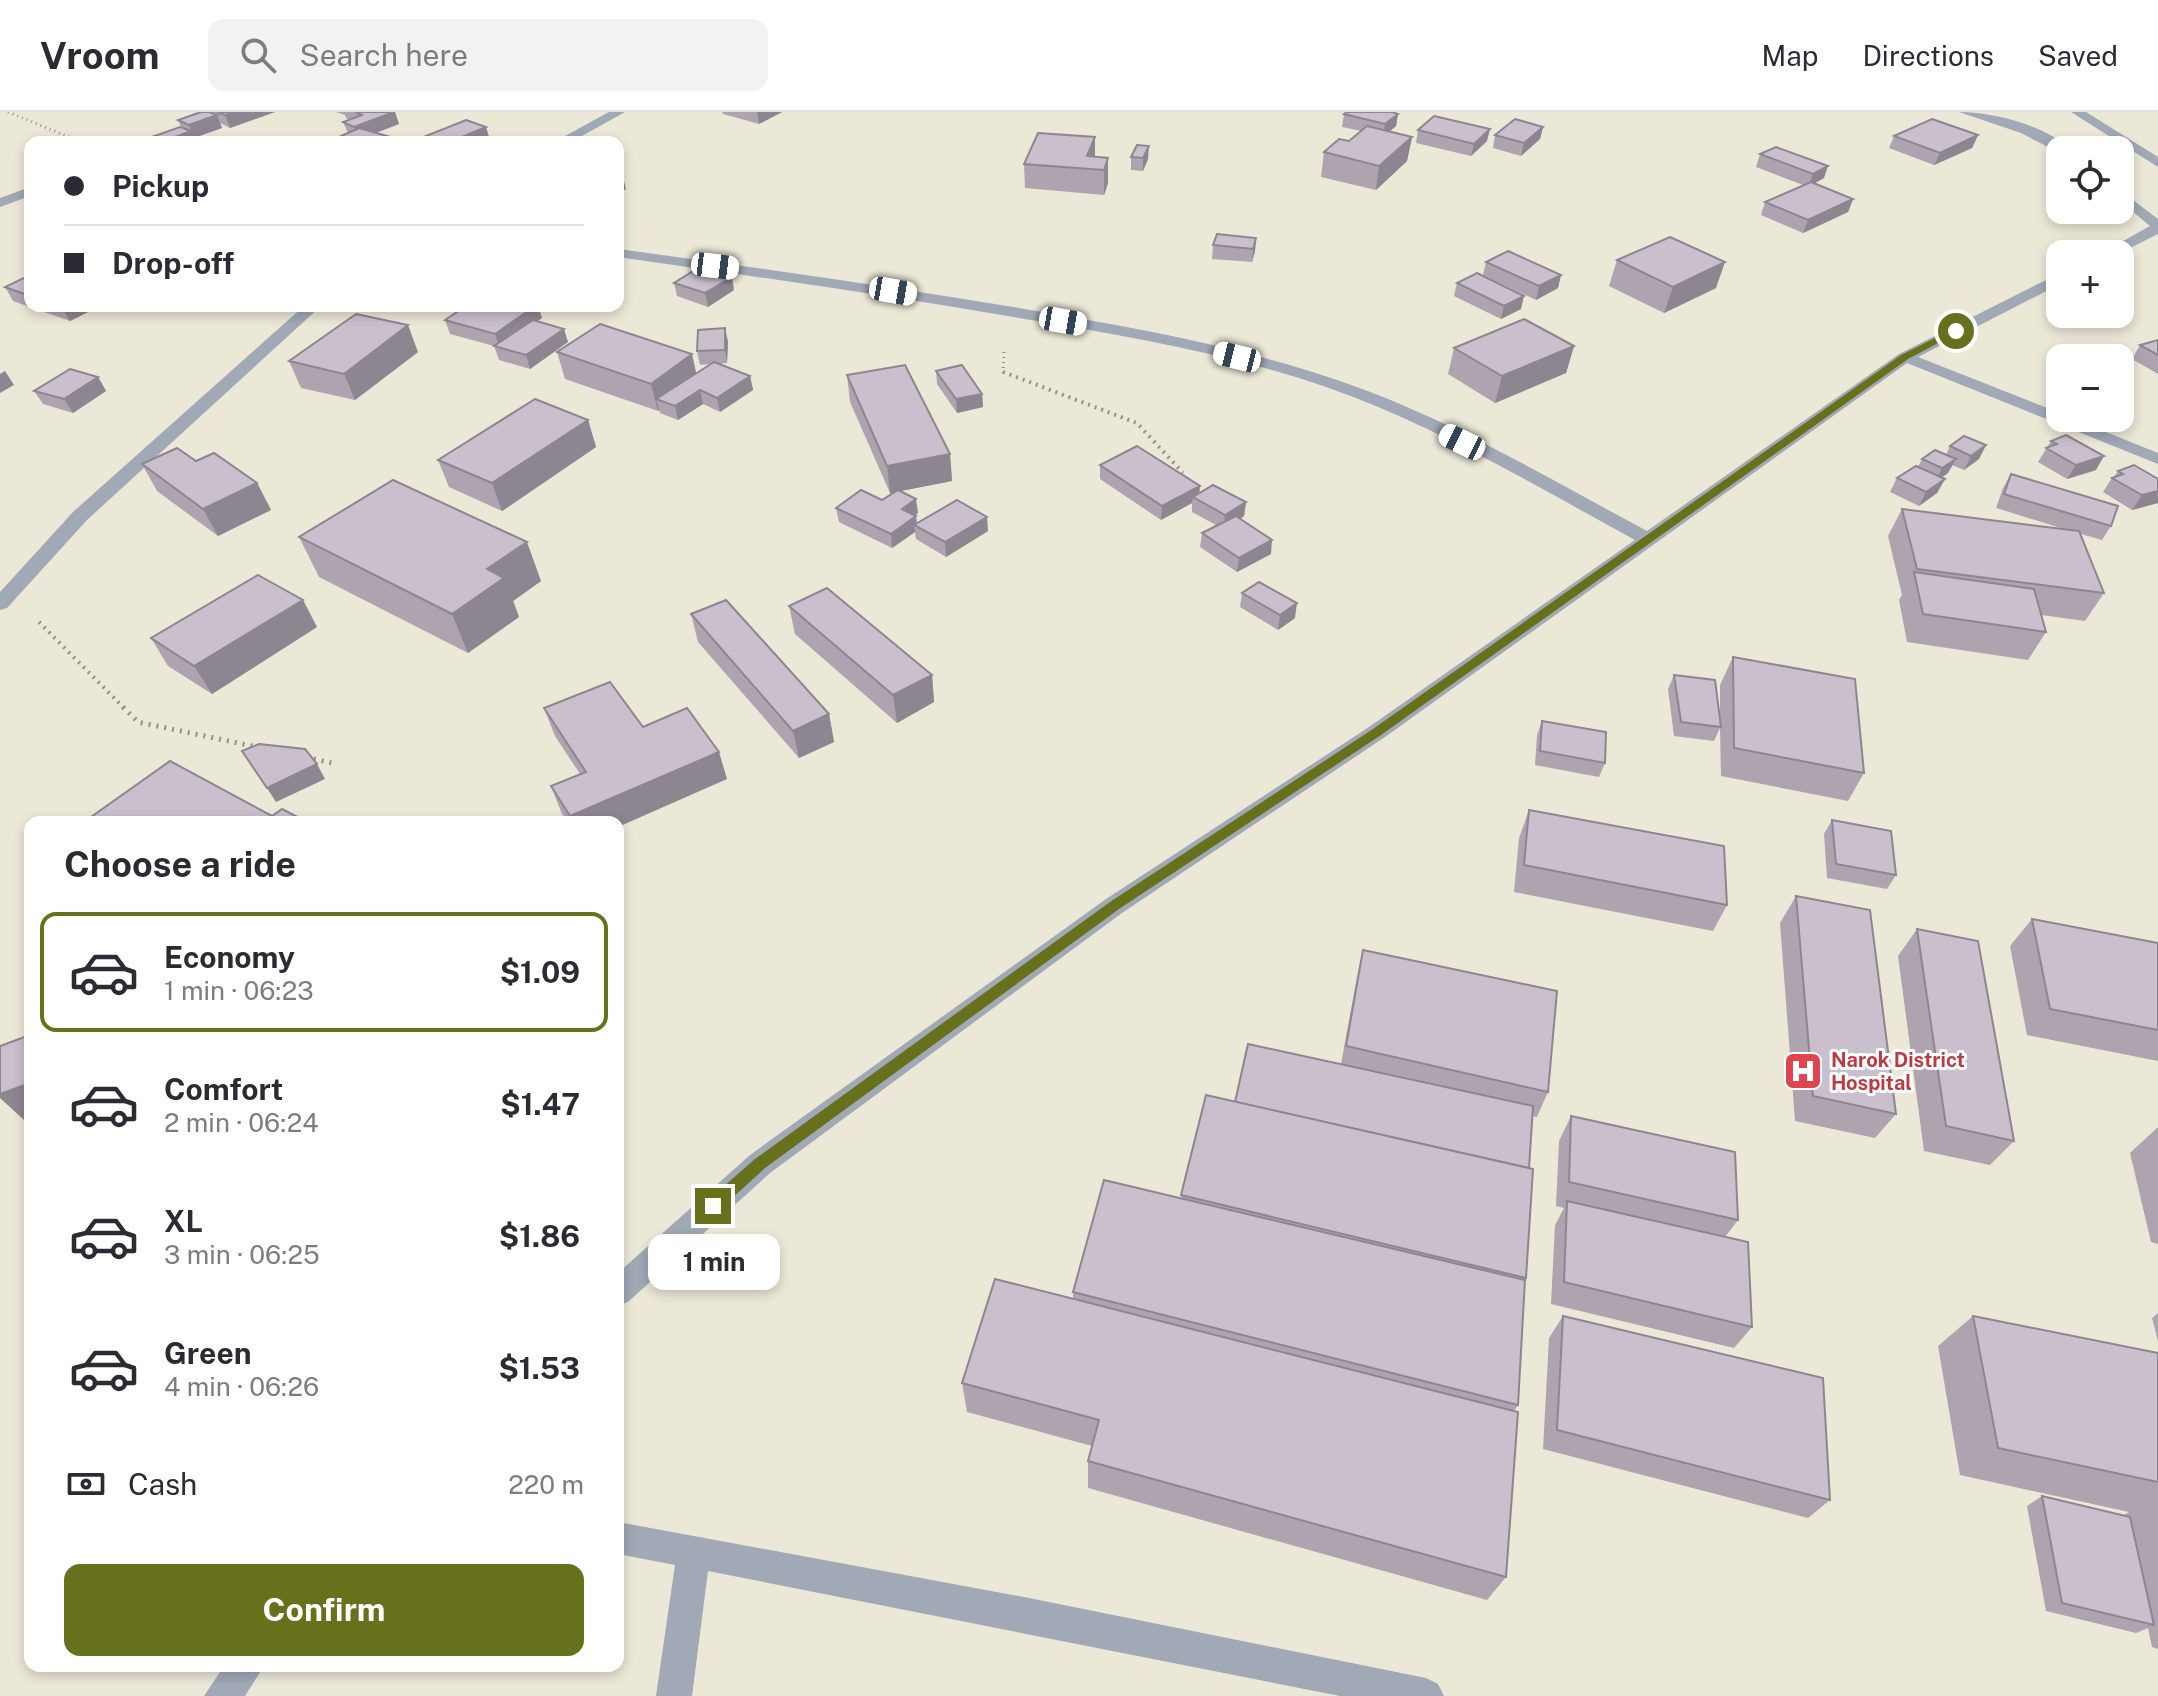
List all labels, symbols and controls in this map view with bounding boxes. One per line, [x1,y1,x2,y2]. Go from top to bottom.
search box [208,19,768,91]
text: Vroom [40,33,160,78]
icon: search [236,33,280,77]
text: Search here [300,37,468,73]
text: Map [1762,39,1818,72]
text: Directions [1862,39,1994,72]
text: Saved [2038,39,2118,72]
map controls [2046,136,2134,432]
button: locate [2046,136,2134,224]
text: Pickup [112,168,209,204]
button: + [2046,240,2134,328]
text: Drop-off [112,245,234,281]
car [690,251,740,281]
car [867,275,919,307]
car [1037,305,1089,337]
route start [1938,313,1974,349]
car [1211,340,1263,374]
button: − [2046,344,2134,432]
car [1435,421,1489,463]
text: Choose a ride [64,843,296,885]
icon: car [68,936,140,1008]
text: Economy [164,939,295,975]
text: $1.09 [500,954,580,990]
text: 1 min · 06:23 [164,975,314,1006]
place label: Narok District Hospital [1831,1048,1965,1095]
hospital icon: Narok District Hospital [1782,1050,1824,1092]
icon: car [68,1068,140,1140]
text: Comfort [164,1071,283,1107]
text: $1.47 [500,1086,580,1122]
text: 2 min · 06:24 [164,1107,319,1138]
route end [695,1188,731,1224]
icon: car [68,1200,140,1272]
text: XL [164,1203,203,1239]
text: $1.86 [499,1218,580,1254]
callout: 1 min [647,1234,779,1290]
text: 3 min · 06:25 [164,1239,320,1270]
text: 1 min [683,1246,745,1277]
icon: car [68,1332,140,1404]
text: Green [164,1335,251,1371]
text: $1.53 [498,1350,580,1386]
text: 4 min · 06:26 [164,1371,319,1402]
icon: cash [64,1462,108,1506]
text: Cash [128,1466,197,1502]
text: 220 m [508,1469,584,1500]
button: Confirm [64,1564,584,1656]

